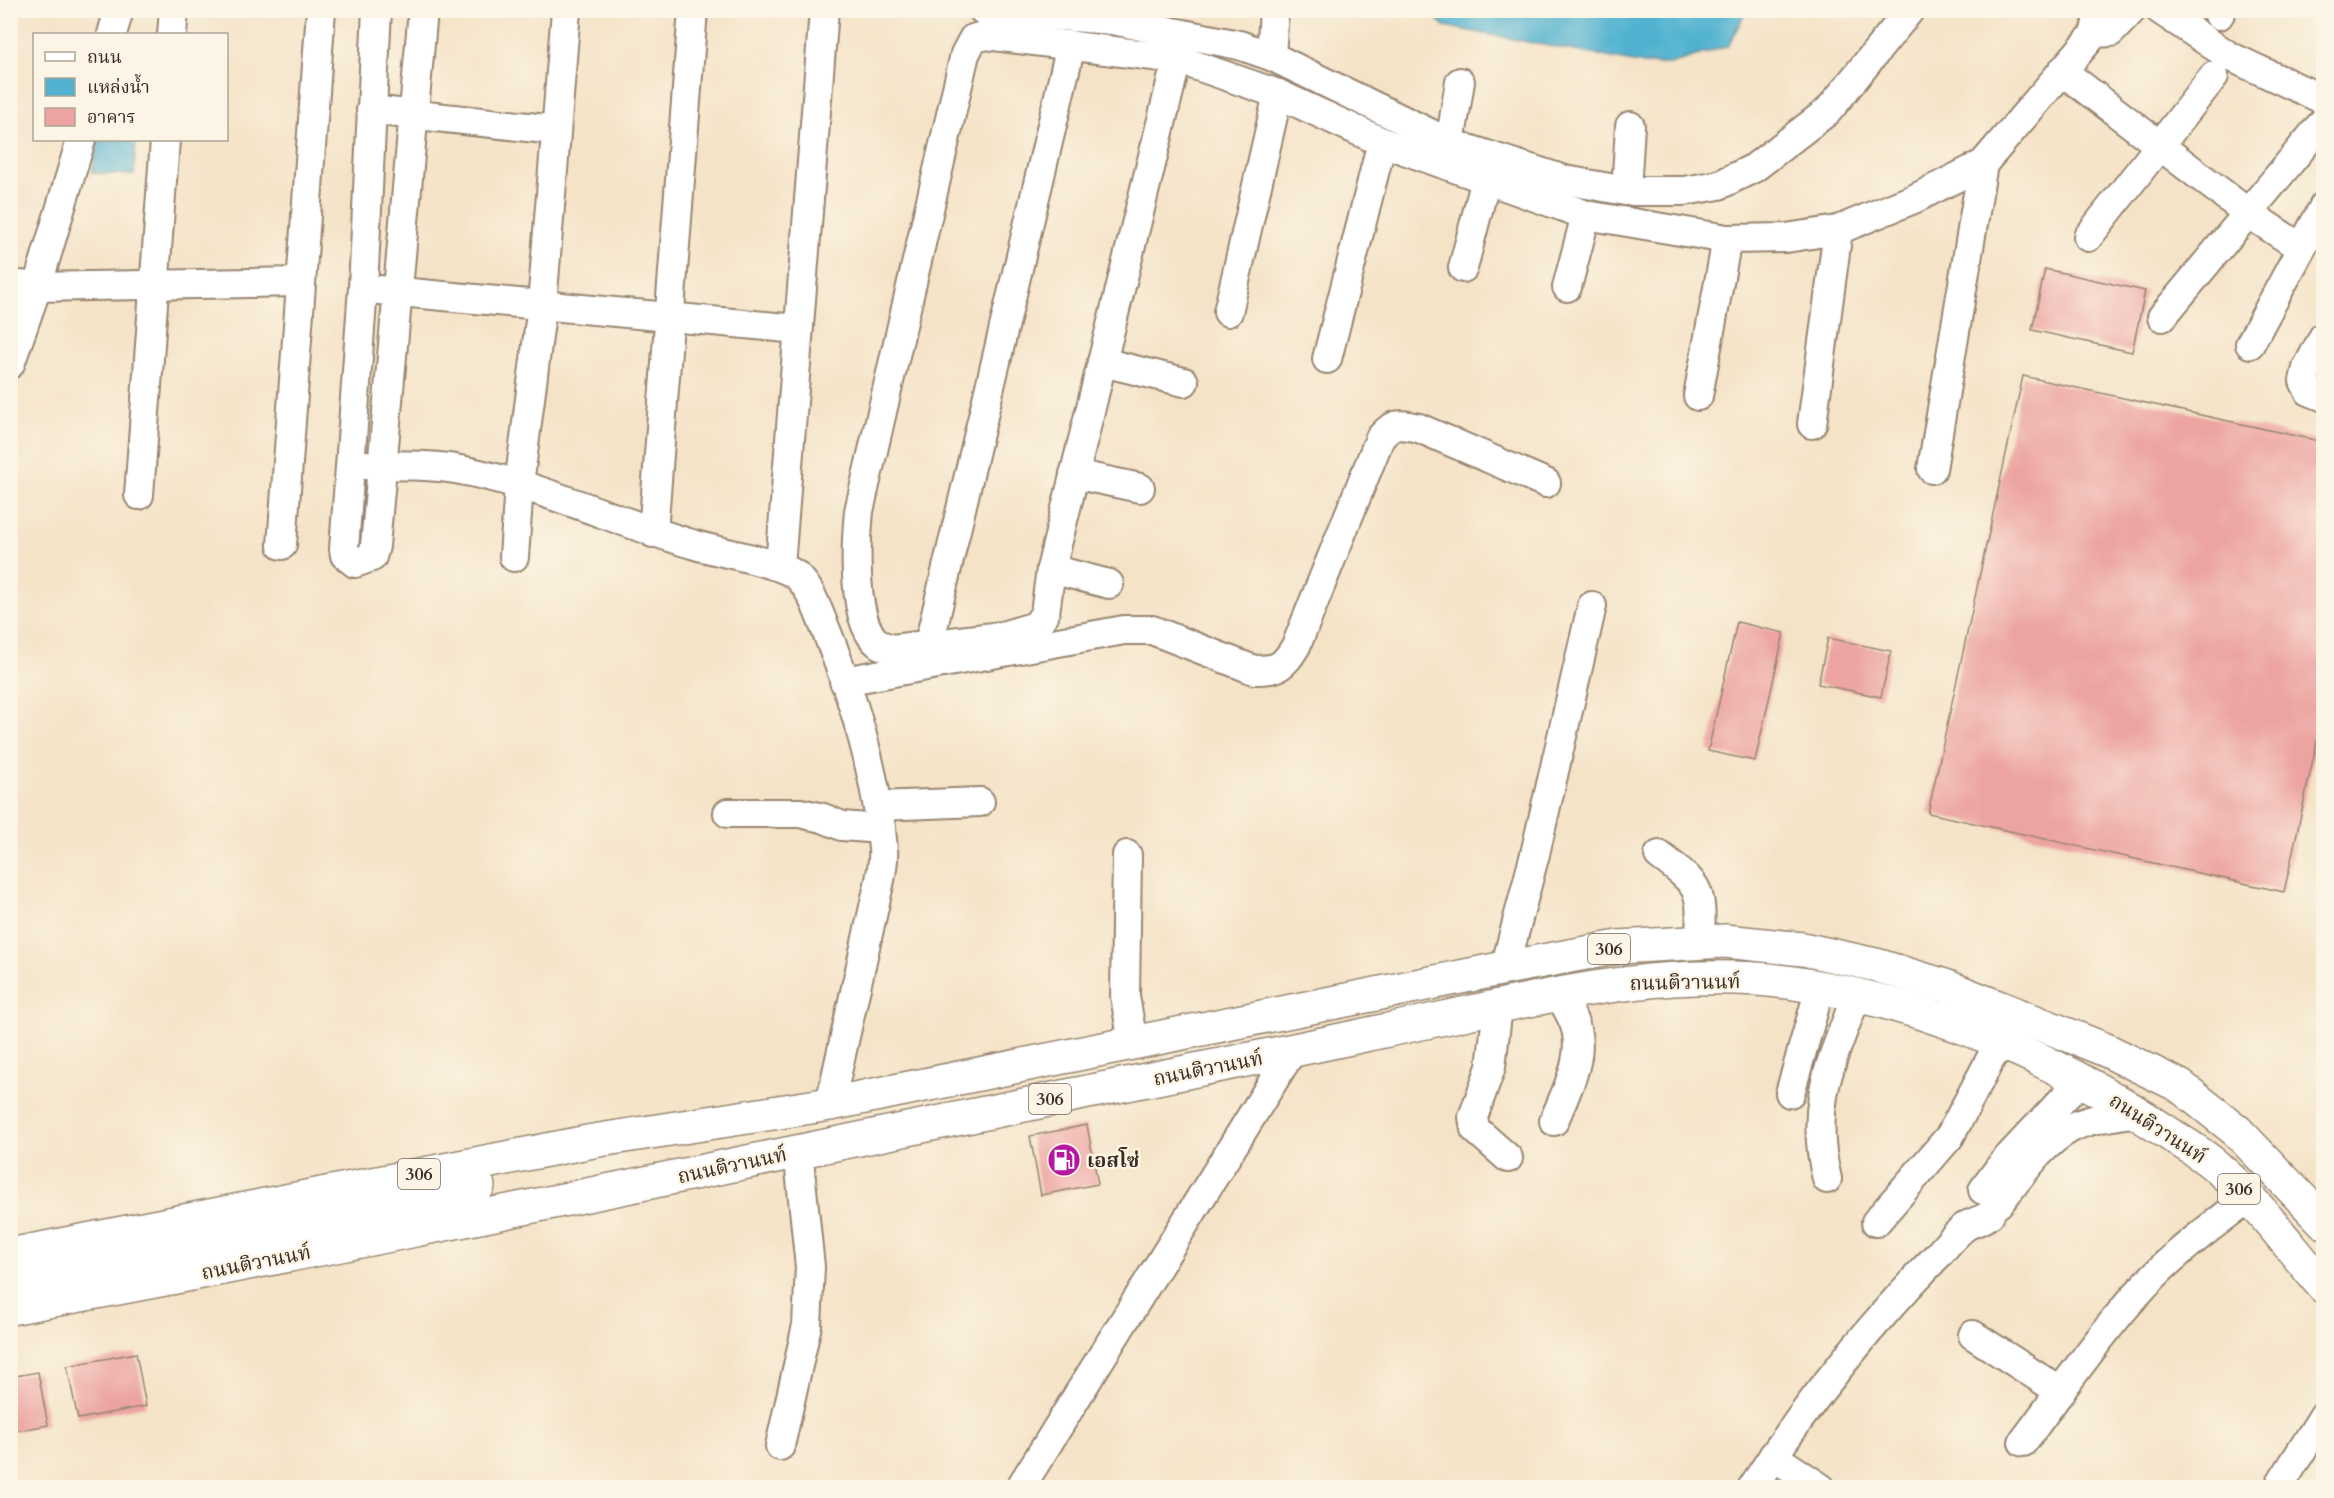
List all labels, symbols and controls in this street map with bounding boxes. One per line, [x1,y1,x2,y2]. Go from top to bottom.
legend [33,33,228,141]
text: ถนน [87,45,122,70]
text: แหล่งน้ำ [87,73,150,100]
text: อาคาร [87,105,136,130]
road number: 306 [1588,934,1630,964]
street label: ถนนติวานนท์ [1629,968,1741,997]
street label: ถนนติวานนท์ [1151,1045,1265,1092]
road number: 306 [1029,1084,1071,1114]
street label: ถนนติวานนท์ [2104,1087,2212,1170]
street label: ถนนติวานนท์ [675,1141,789,1190]
fuel station icon: เอสโซ่ [1046,1142,1082,1178]
place label: เอสโซ่ [1087,1147,1139,1174]
road number: 306 [398,1159,440,1189]
road number: 306 [2218,1174,2260,1204]
street label: ถนนติวานนท์ [199,1239,313,1286]

